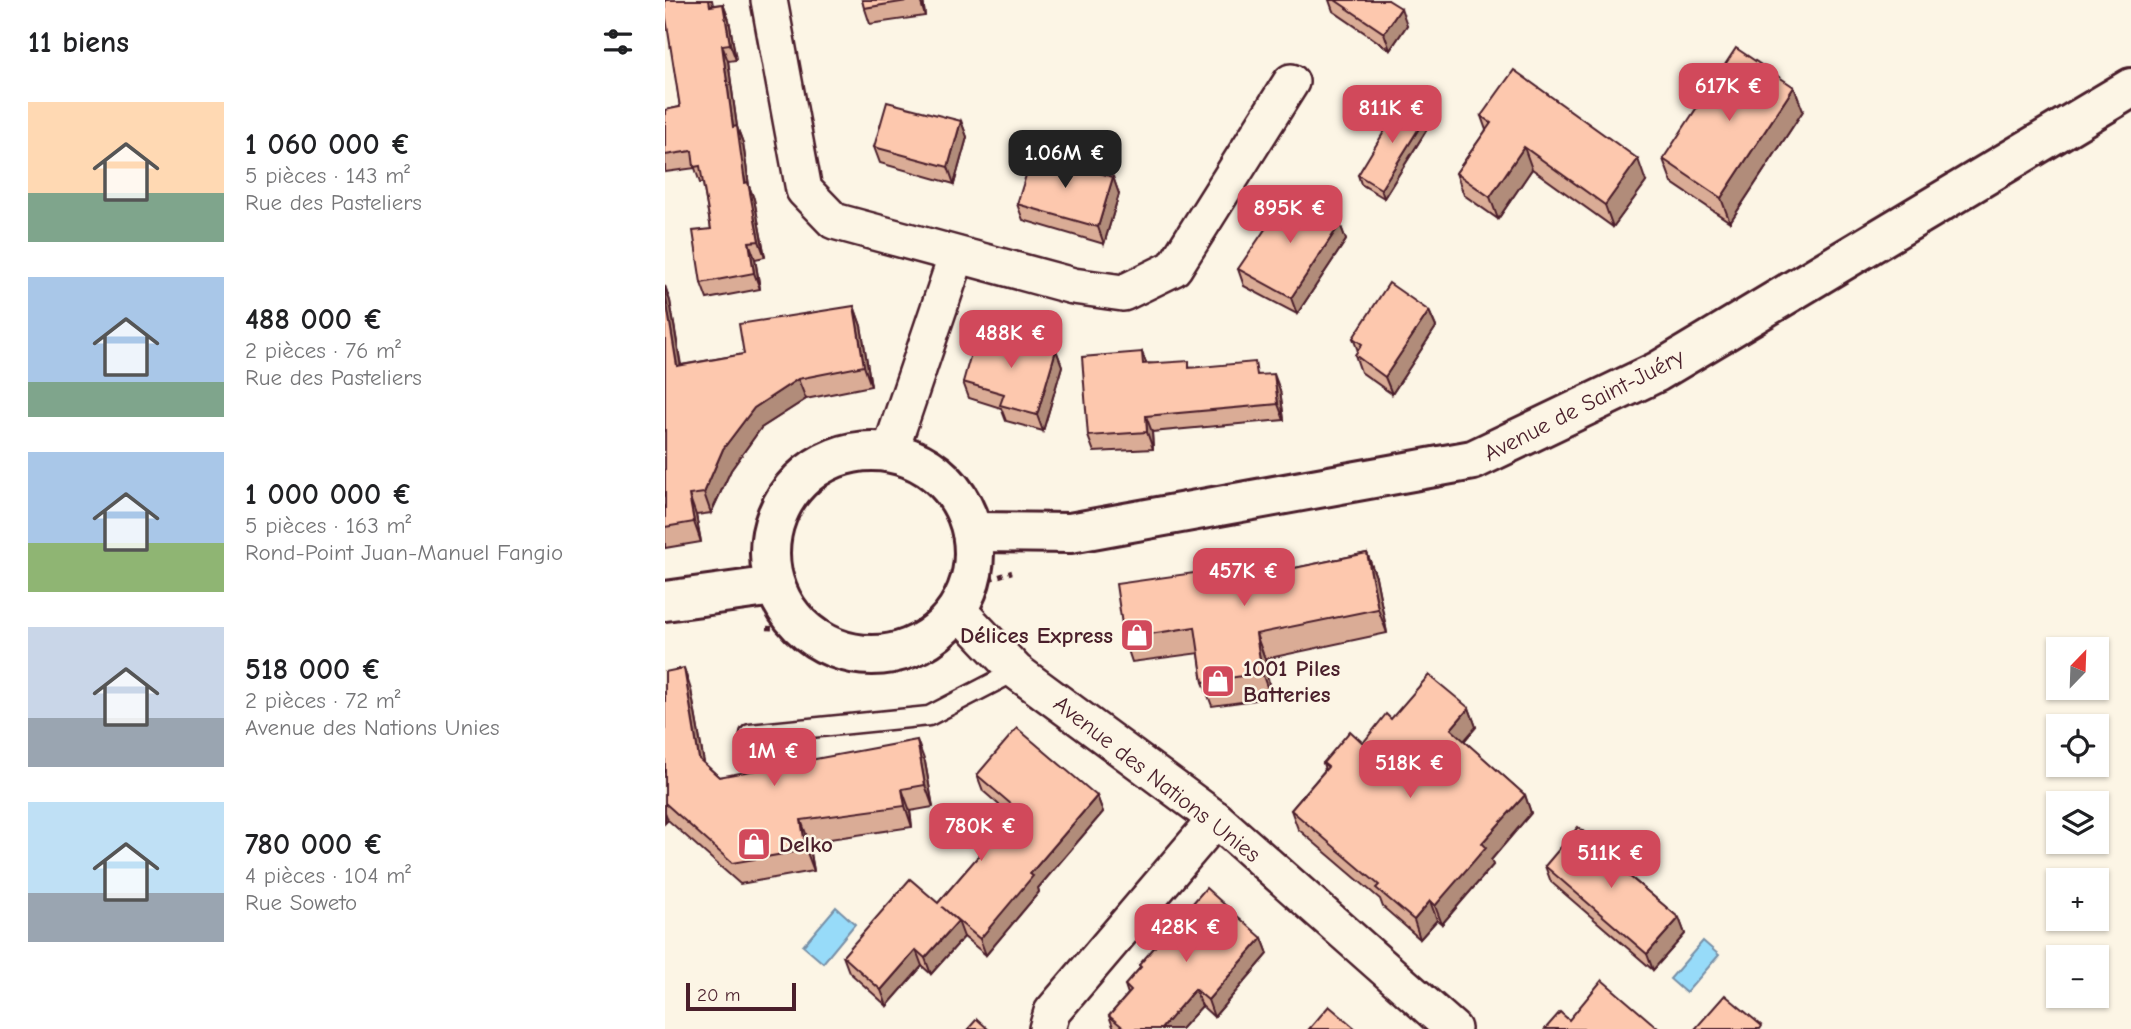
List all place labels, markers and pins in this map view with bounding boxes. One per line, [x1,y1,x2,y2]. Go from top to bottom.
pin: 617K € [1672,64,1786,123]
pin: 811K € [1335,86,1449,145]
pin: 1.06M € [1000,130,1130,190]
pin: 895K € [1233,186,1347,245]
pin: 488K € [954,310,1068,370]
pin: 457K € [1187,548,1301,608]
shop icon: Délices Express [1118,616,1156,654]
place label: Délices Express [960,622,1113,649]
place label: 1001 Piles Batteries [1243,655,1341,708]
shop icon: 1001 Piles Batteries [1199,662,1237,700]
pin: 1M € [733,728,815,788]
pin: 518K € [1353,740,1467,800]
pin: 780K € [924,804,1038,863]
shop icon: Delko [735,825,773,863]
pin: 511K € [1554,830,1668,890]
place label: Delko [779,831,833,858]
pin: 428K € [1129,904,1243,964]

